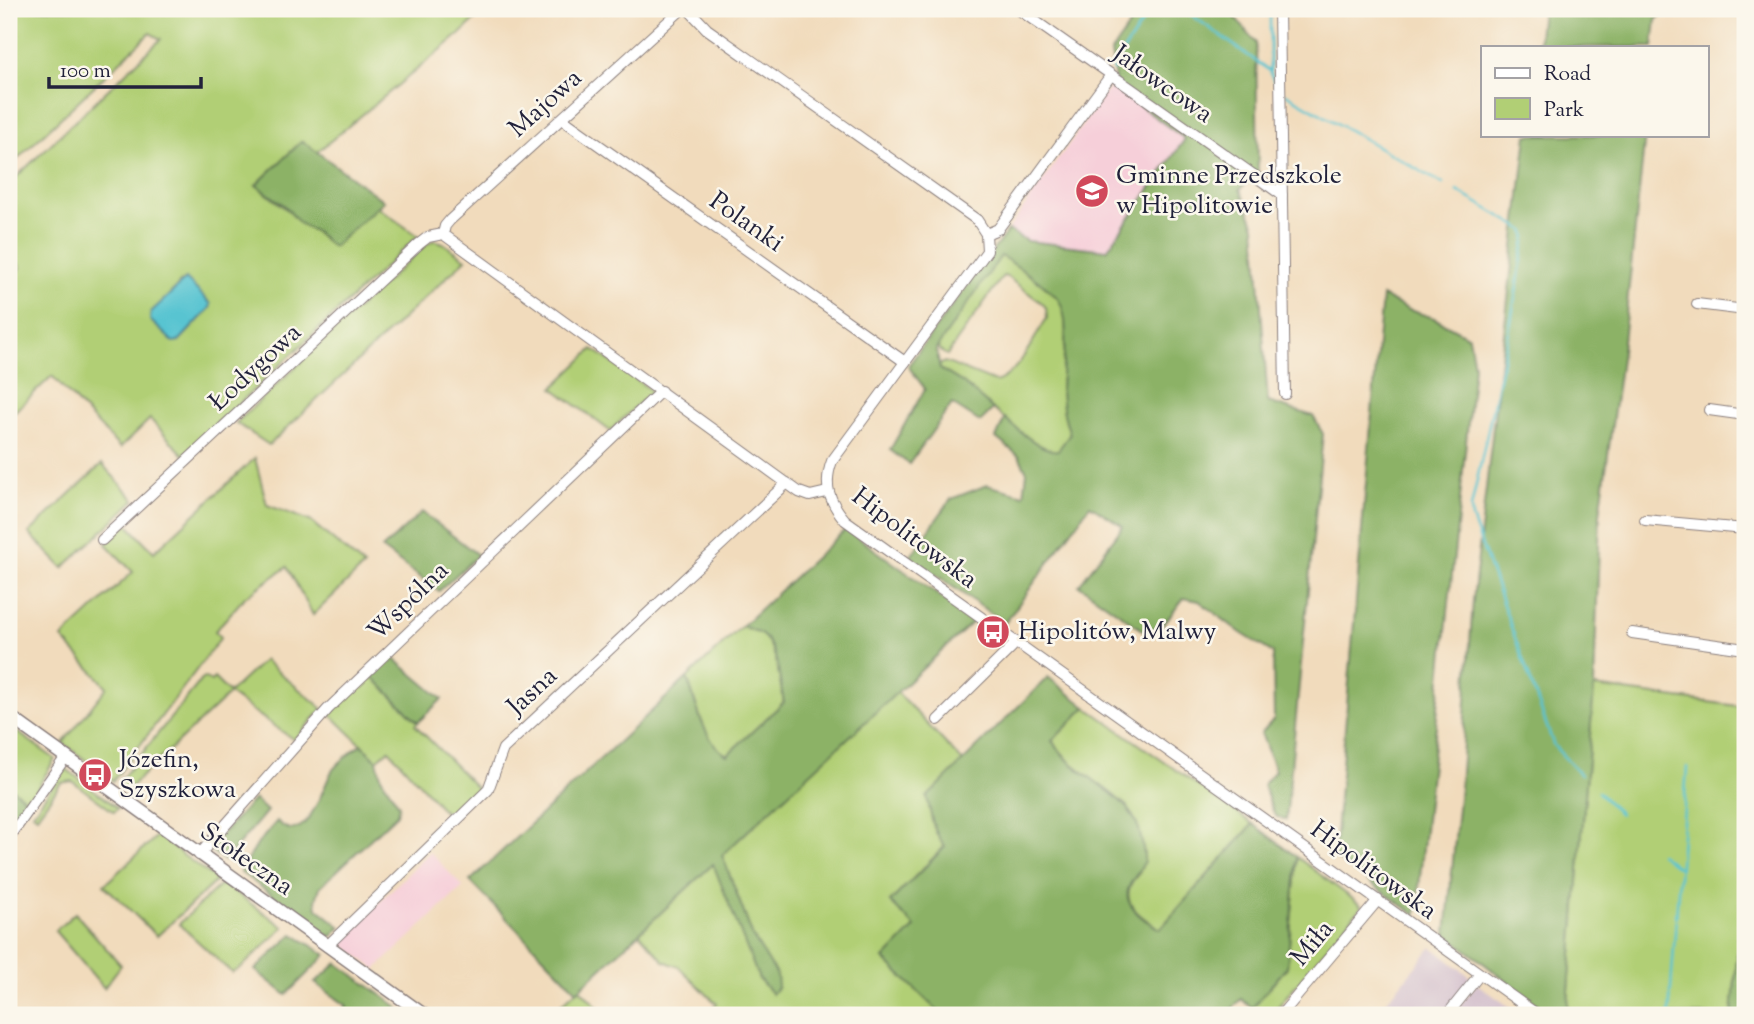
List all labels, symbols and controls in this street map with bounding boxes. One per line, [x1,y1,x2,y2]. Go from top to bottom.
street label: Jałowcowa [1103,36,1220,133]
scale bar [49,46,201,90]
legend [1481,46,1708,136]
text: 100 m [60,57,111,87]
text: Road [1544,60,1591,90]
street label: Majowa [501,61,591,147]
text: Park [1544,96,1585,126]
place label: Gminne Przedszkole w Hipolitowie [1116,158,1342,225]
school or university icon: Gminne Przedszkole w Hipolitowie [1073,172,1111,210]
street label: Polanki [701,184,791,262]
street label: Łodygowa [202,316,310,420]
street label: Hipolitowska [843,479,985,599]
street label: Wspólna [360,554,458,650]
bus stop icon: Hipolitów, Malwy [974,613,1012,651]
place label: Hipolitów, Malwy [1018,614,1217,651]
street label: Jasna [498,659,567,726]
place label: Józefin, Szyszkowa [117,742,236,809]
bus stop icon: Józefin, Szyszkowa [76,756,114,794]
street label: Hipolitowska [1302,812,1444,930]
street label: Stołeczna [192,814,300,906]
street label: Miła [1283,913,1343,975]

